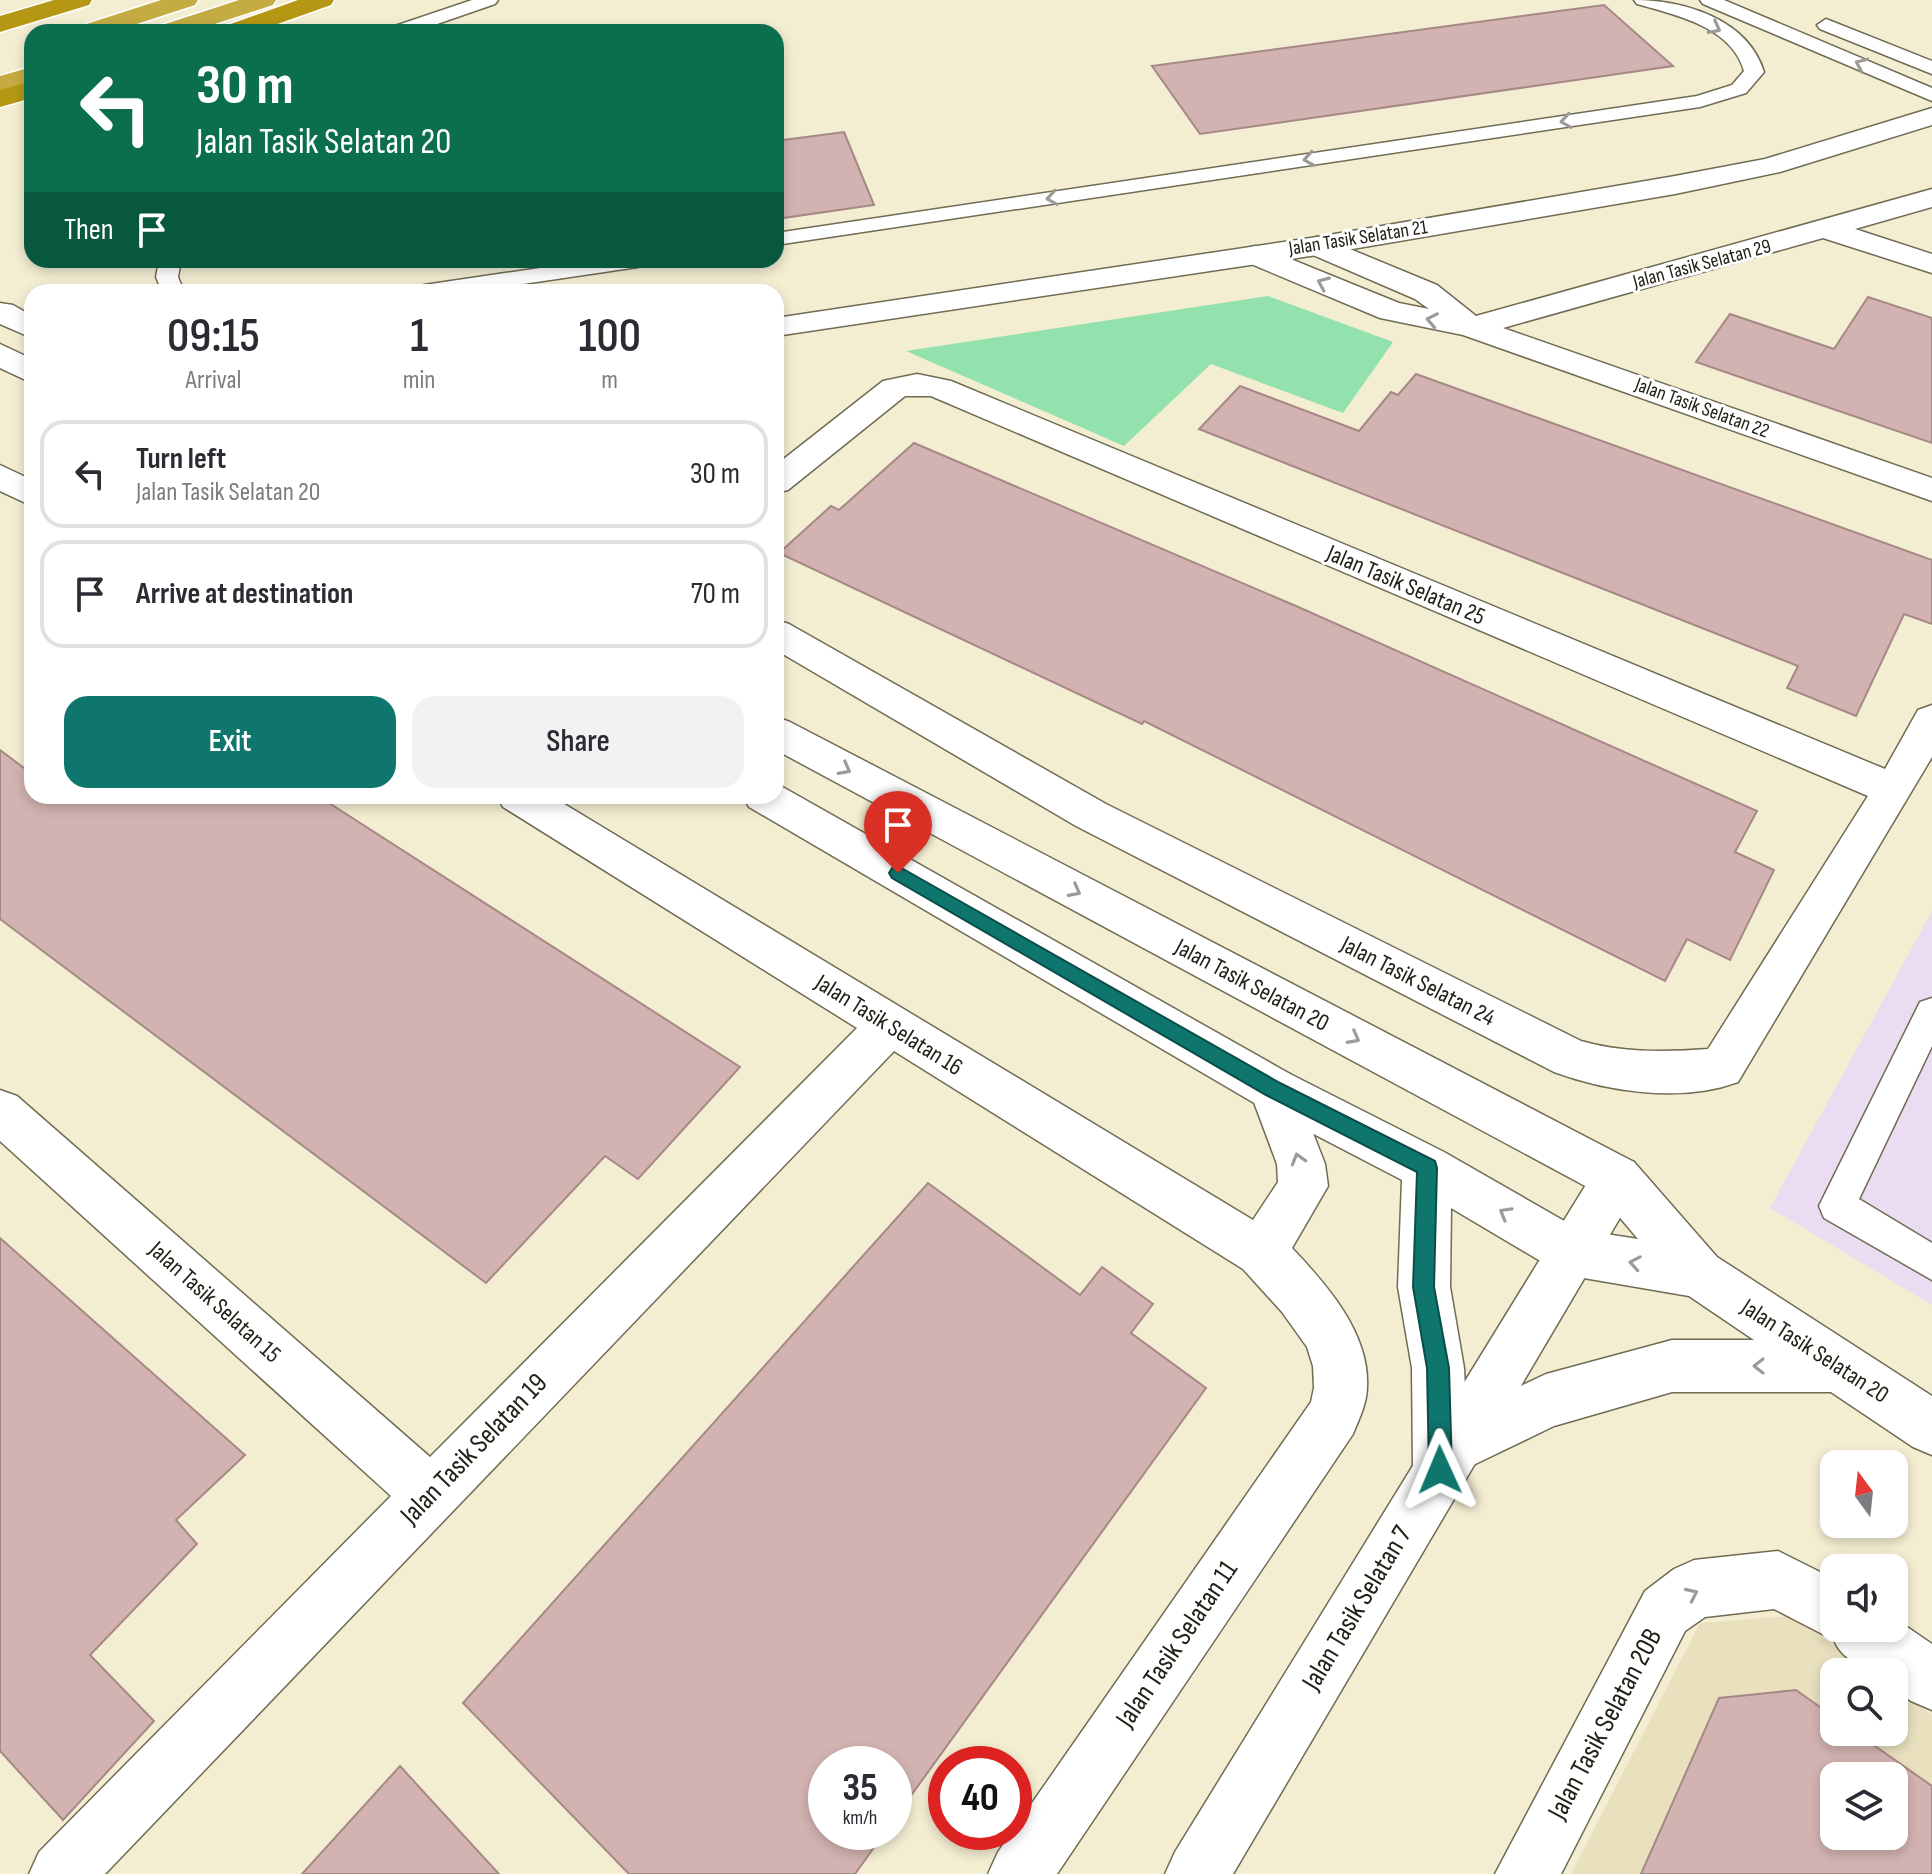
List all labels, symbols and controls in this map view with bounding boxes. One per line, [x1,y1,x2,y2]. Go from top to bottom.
one-way arrow [1706,18,1721,34]
text: 30 m [196,53,294,120]
icon: left [64,56,168,160]
one-way arrow [1855,57,1869,73]
one-way arrow [1559,112,1573,129]
text: Jalan Tasik Selatan 20 [196,121,451,164]
one-way arrow [1302,150,1316,167]
one-way arrow [1045,189,1059,206]
icon: arrive [130,208,174,252]
text: Then [64,212,114,248]
street label: Jalan Tasik Selatan 21 [1286,215,1429,261]
street label: Jalan Tasik Selatan 29 [1629,234,1774,294]
one-way arrow [1317,276,1331,293]
text: 09:15 [167,308,260,365]
text: 1 [410,308,428,365]
text: 100 [579,308,641,365]
one-way arrow [1425,312,1439,329]
text: Arrival [185,365,241,396]
text: min [403,365,435,396]
text: m [601,365,618,396]
street label: Jalan Tasik Selatan 22 [1631,372,1772,443]
text: Turn left [136,441,226,477]
icon: left [68,452,112,496]
text: 30 m [690,456,740,492]
text: Jalan Tasik Selatan 20 [136,477,320,508]
street label: Jalan Tasik Selatan 25 [1322,538,1489,631]
icon: arrive [68,572,112,616]
text: Arrive at destination [136,576,353,612]
text: 70 m [691,576,740,612]
button: Exit [64,696,396,788]
button: Share [412,696,744,788]
one-way arrow [837,759,851,774]
pin [864,791,932,873]
icon: arrive [876,803,920,847]
one-way arrow [1066,881,1081,896]
street label: Jalan Tasik Selatan 24 [1335,929,1500,1032]
street label: Jalan Tasik Selatan 20 [1169,932,1334,1038]
street label: Jalan Tasik Selatan 16 [809,968,968,1082]
one-way arrow [1346,1029,1360,1044]
one-way arrow [1291,1153,1308,1167]
one-way arrow [1499,1207,1514,1223]
street label: Jalan Tasik Selatan 15 [142,1234,287,1369]
one-way arrow [1629,1255,1642,1272]
street label: Jalan Tasik Selatan 20 [1735,1292,1894,1410]
one-way arrow [1752,1357,1765,1375]
street label: Jalan Tasik Selatan 19 [393,1367,554,1532]
position arrow [1398,1428,1482,1512]
north arrow [1820,1450,1908,1538]
map controls [1820,1450,1908,1850]
street label: Jalan Tasik Selatan 7 [1295,1520,1419,1697]
street label: Jalan Tasik Selatan 11 [1108,1554,1245,1735]
button: sound [1820,1554,1908,1642]
one-way arrow [1684,1588,1698,1604]
street label: Jalan Tasik Selatan 20B [1540,1623,1669,1826]
button: search [1820,1658,1908,1746]
speed limit sign: 40 [928,1746,1032,1850]
button: layers [1820,1762,1908,1850]
text: 35 [842,1764,878,1812]
text: km/h [843,1806,877,1830]

